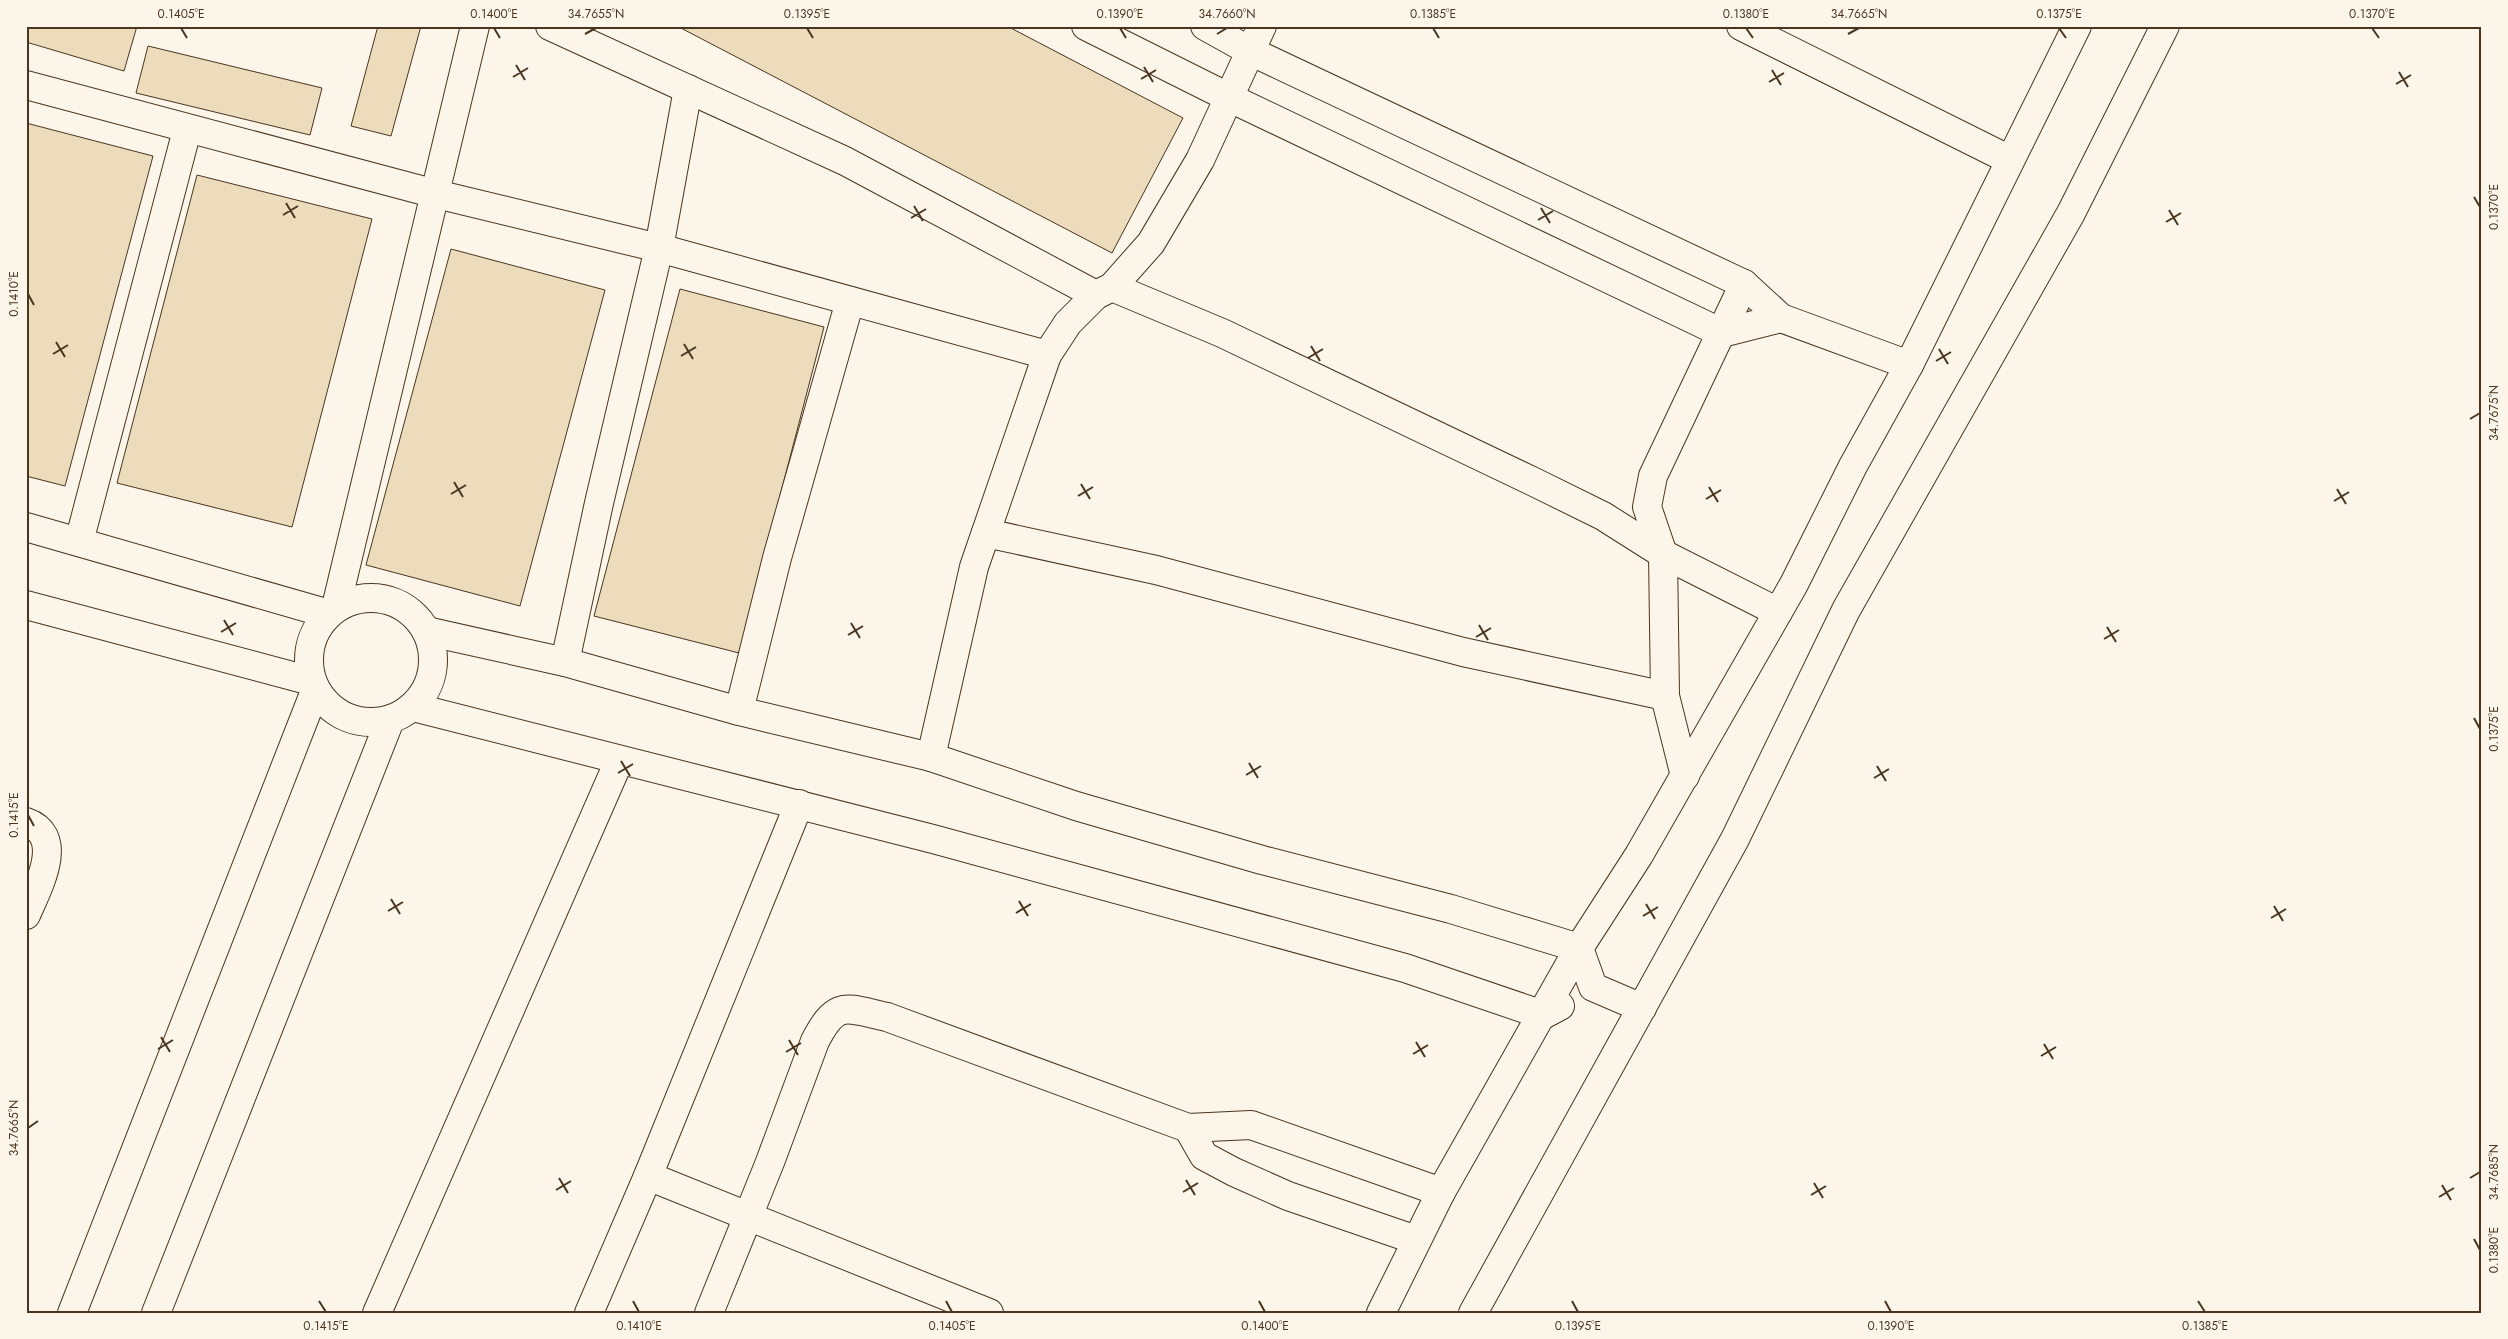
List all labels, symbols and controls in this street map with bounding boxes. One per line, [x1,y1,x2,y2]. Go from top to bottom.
text: 0.1405°E [157,5,205,23]
text: 0.1400°E [470,5,518,23]
text: 34.7655°N [568,5,624,23]
text: 0.1395°E [784,5,830,23]
text: 0.1390°E [1097,5,1143,23]
text: 34.7660°N [1198,5,1256,23]
text: 0.1385°E [1410,5,1456,23]
text: 0.1380°E [1723,5,1769,23]
text: 34.7665°N [1831,5,1887,23]
text: 0.1375°E [2036,5,2082,23]
text: 0.1370°E [2349,5,2395,23]
text: 0.1370°E [2485,184,2503,230]
text: 0.1410°E [5,271,23,317]
text: 34.7675°N [2485,385,2503,441]
text: 0.1375°E [2485,706,2503,752]
text: 0.1415°E [5,792,23,838]
text: 34.7665°N [5,1100,23,1156]
text: 34.7685°N [2485,1144,2503,1200]
text: 0.1380°E [2485,1227,2503,1273]
text: 0.1415°E [303,1317,349,1335]
text: 0.1410°E [616,1317,662,1335]
text: 0.1405°E [928,1317,976,1335]
text: 0.1400°E [1241,1317,1289,1335]
text: 0.1395°E [1555,1317,1601,1335]
text: 0.1390°E [1868,1317,1914,1335]
text: 0.1385°E [2182,1317,2228,1335]

